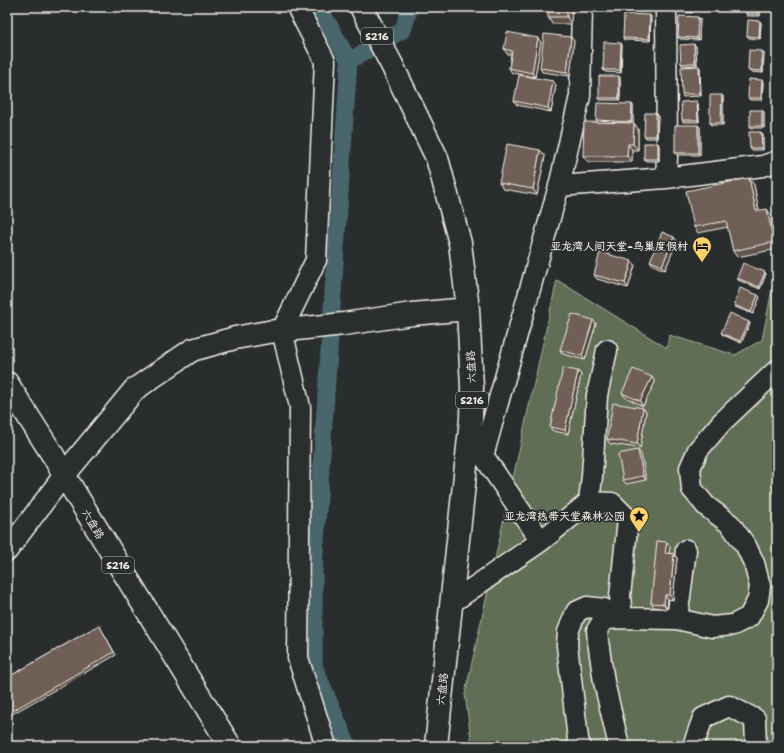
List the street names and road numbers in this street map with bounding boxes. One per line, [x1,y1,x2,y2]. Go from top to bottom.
road number: S216 [361,28,393,44]
street label: 六盘路 [463,350,480,384]
road number: S216 [456,392,488,408]
street label: 六盘路 [78,506,107,542]
road number: S216 [102,557,134,573]
street label: 六盘路 [433,672,452,706]

